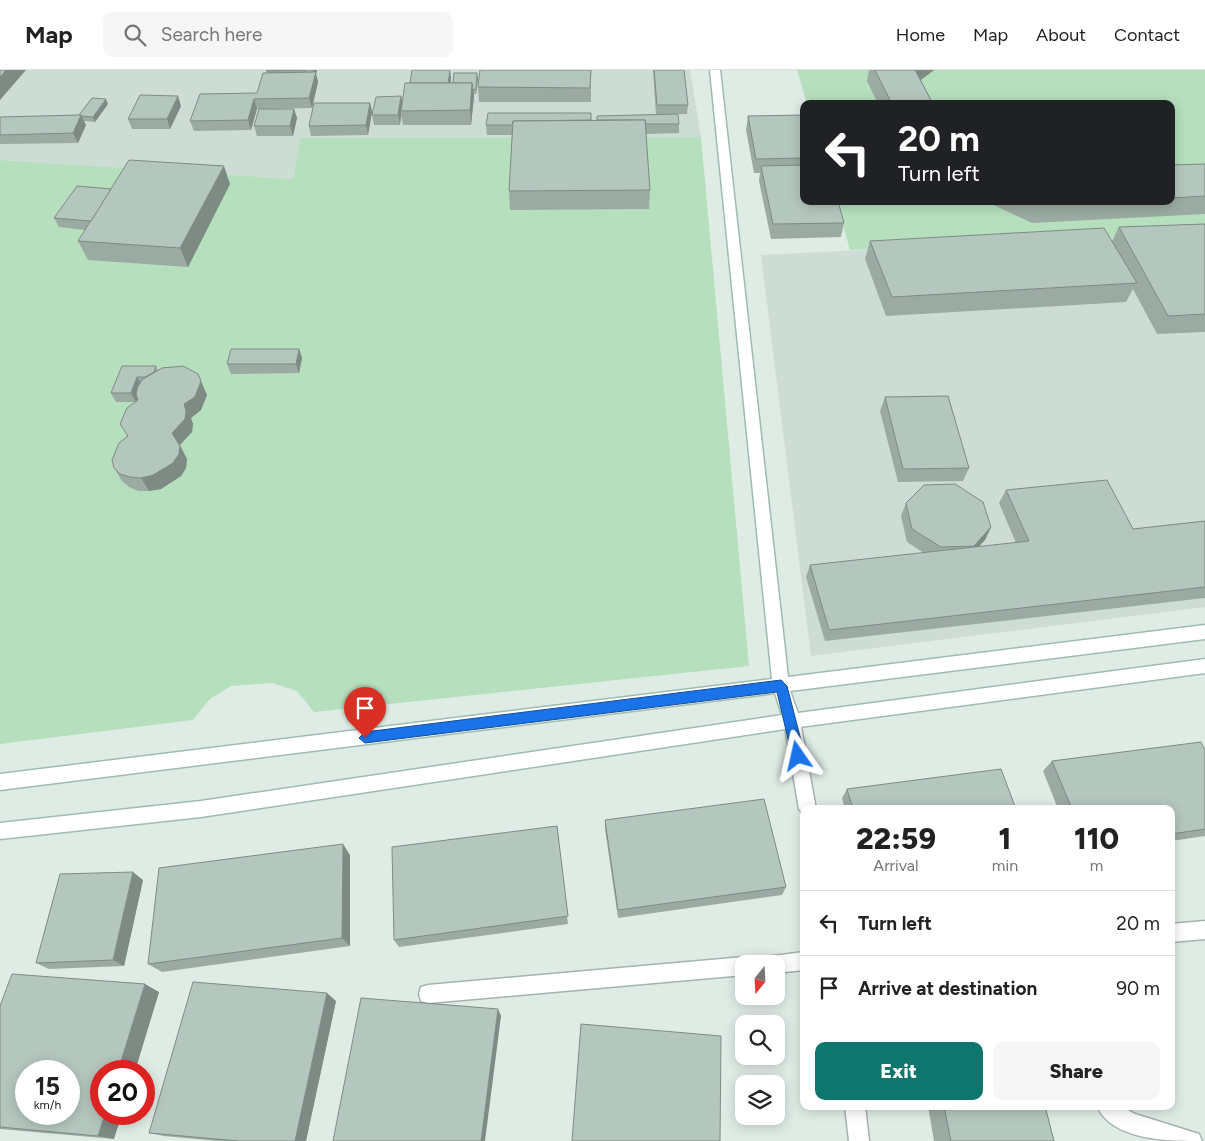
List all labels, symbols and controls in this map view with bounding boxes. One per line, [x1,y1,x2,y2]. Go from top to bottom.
search box [103,12,453,57]
text: Map [25,20,73,49]
icon: search [121,21,149,49]
text: Search here [161,23,262,46]
text: Home [896,24,945,46]
text: Map [973,24,1008,46]
text: About [1036,24,1086,46]
text: Contact [1114,24,1180,46]
text: 20 m [898,118,980,160]
icon: left [815,120,880,185]
text: Turn left [898,160,980,187]
pin [344,687,386,738]
icon: arrive [351,694,379,722]
position arrow [771,729,823,781]
text: 22:59 [856,820,936,857]
text: 1 [999,820,1011,857]
text: 110 [1074,820,1119,857]
text: Arrival [873,856,919,875]
text: min [992,856,1018,875]
text: m [1090,856,1103,875]
icon: left [815,909,843,937]
text: Turn left [858,912,932,935]
text: 20 m [1116,912,1160,935]
north arrow [735,955,785,1005]
map controls [735,955,785,1125]
icon: arrive [815,974,843,1002]
text: Arrive at destination [858,977,1037,1000]
text: 90 m [1116,977,1160,1000]
button: search [735,1015,785,1065]
button: Exit [815,1042,983,1100]
button: Share [993,1042,1160,1100]
speed limit sign: 20 [90,1060,155,1125]
text: 15 [35,1071,60,1101]
button: layers [735,1075,785,1125]
text: km/h [34,1098,61,1112]

